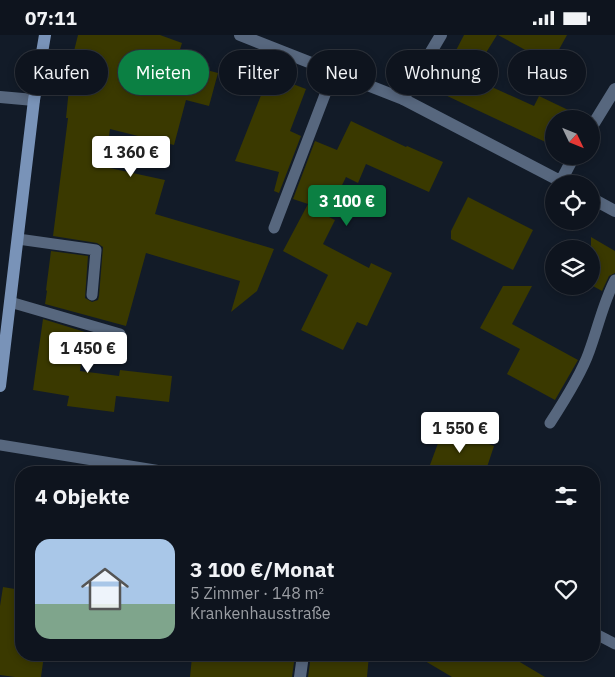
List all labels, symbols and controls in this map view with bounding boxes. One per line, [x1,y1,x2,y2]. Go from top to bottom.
text: 07:11 [25,6,77,30]
chip: Kaufen [15,50,108,95]
chip: Mieten [118,50,209,95]
chip: Filter [219,50,297,95]
chip: Neu [307,50,376,95]
chip: Wohnung [386,50,498,95]
chip: Haus [508,50,586,95]
north arrow [545,110,600,165]
map controls [545,110,600,295]
pin: 1 360 € [85,135,177,178]
text: 1 360 € [103,142,159,162]
button: locate [545,175,600,230]
pin: 3 100 € [301,185,393,227]
text: 3 100 € [319,191,375,211]
button: layers [545,240,600,295]
pin: 1 450 € [42,331,134,374]
text: 1 450 € [60,338,116,358]
pin: 1 550 € [414,411,506,454]
text: 1 550 € [432,418,488,438]
text: 4 Objekte [35,482,130,510]
icon: filters [552,482,580,510]
text: 3 100 €/Monat [190,555,335,583]
icon: home [75,559,135,619]
icon: heart [552,575,580,603]
text: 5 Zimmer · 148 m² [190,583,324,603]
text: Krankenhausstraße [190,603,331,623]

